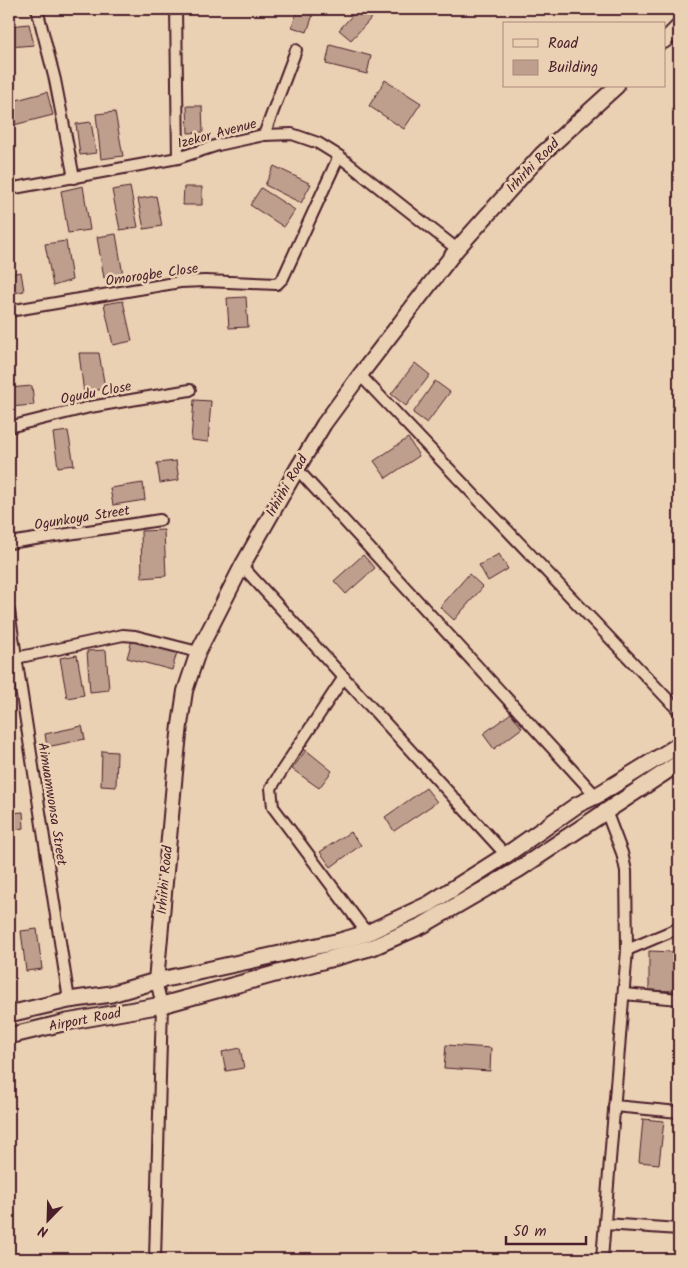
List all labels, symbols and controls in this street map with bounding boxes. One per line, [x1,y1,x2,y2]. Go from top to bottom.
legend [503,22,666,88]
text: Road [548,32,579,56]
text: Building [548,56,598,80]
street label: Izekor Avenue [175,113,260,155]
street label: Irhirhi Road [501,133,566,198]
street label: Omorogbe Close [104,258,200,292]
street label: Ogudu Close [59,375,134,411]
street label: Irhirhi Road [260,450,314,521]
street label: Ogunkoya Street [33,499,132,536]
street label: Aimuamwonsa Street [31,741,73,868]
street label: Irhirhi Road [151,844,179,915]
street label: Airport Road [47,1002,124,1038]
north arrow [22,1196,72,1246]
scale bar [506,1213,586,1245]
text: N [35,1219,52,1243]
text: 50 m [513,1220,547,1244]

